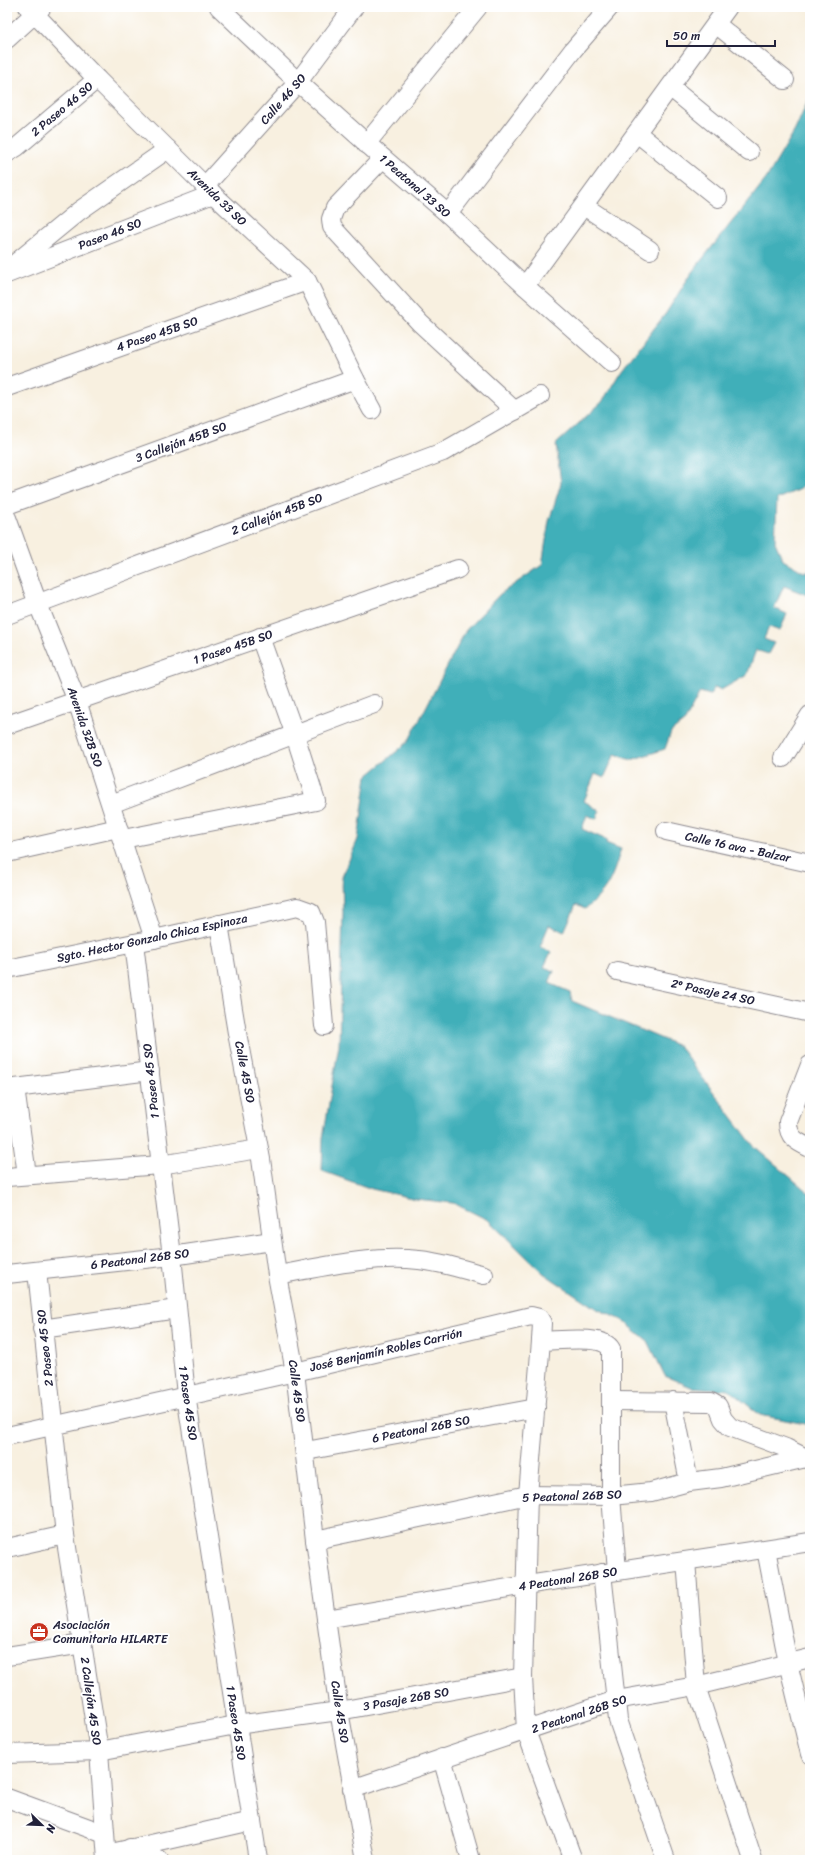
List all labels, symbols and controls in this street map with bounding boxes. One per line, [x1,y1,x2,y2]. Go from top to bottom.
scale bar [667,22,775,48]
text: 50 m [673,25,700,47]
street label: Calle 46 SO [254,68,312,130]
street label: 2 Paseo 46 SO [25,76,99,142]
street label: 1 Peatonal 33 SO [374,148,456,224]
street label: Avenida 33 SO [181,162,252,232]
street label: Paseo 46 SO [75,212,145,256]
street label: 4 Paseo 45B SO [113,310,201,358]
street label: 3 Callejón 45B SO [132,415,230,469]
street label: 2 Callejón 45B SO [228,486,326,542]
street label: 1 Paseo 45B SO [190,623,276,671]
street label: Avenida 32B SO [61,683,109,771]
street label: Calle 16 ava - Balzar [683,825,794,869]
street label: Sgto. Hector Gonzalo Chica Espinoza [55,907,250,969]
street label: 2º Pasaje 24 SO [669,972,757,1012]
street label: Calle 45 SO [228,1039,262,1105]
street label: 1 Paseo 45 SO [136,1042,166,1120]
street label: 6 Peatonal 26B SO [89,1242,191,1276]
street label: 2 Paseo 45 SO [30,1308,60,1388]
street label: José Benjamín Robles Carrión [307,1322,465,1378]
street label: Calle 45 SO [282,1358,312,1424]
street label: 1 Paseo 45 SO [172,1364,204,1442]
street label: 6 Peatonal 26B SO [370,1409,472,1449]
street label: 5 Peatonal 26B SO [522,1483,623,1509]
street label: 4 Peatonal 26B SO [517,1560,619,1598]
place label: Asociación Comunitaria HILARTE [52,1614,169,1650]
office icon: Asociación Comunitaria HILARTE [28,1621,50,1643]
street label: 2 Callejón 45 SO [74,1655,108,1747]
street label: Calle 45 SO [324,1679,356,1745]
street label: 3 Pasaje 26B SO [361,1681,451,1717]
street label: 1 Paseo 45 SO [219,1684,253,1762]
street label: 2 Peatonal 26B SO [528,1688,630,1740]
north arrow [22,1805,62,1845]
text: N [40,1821,61,1836]

